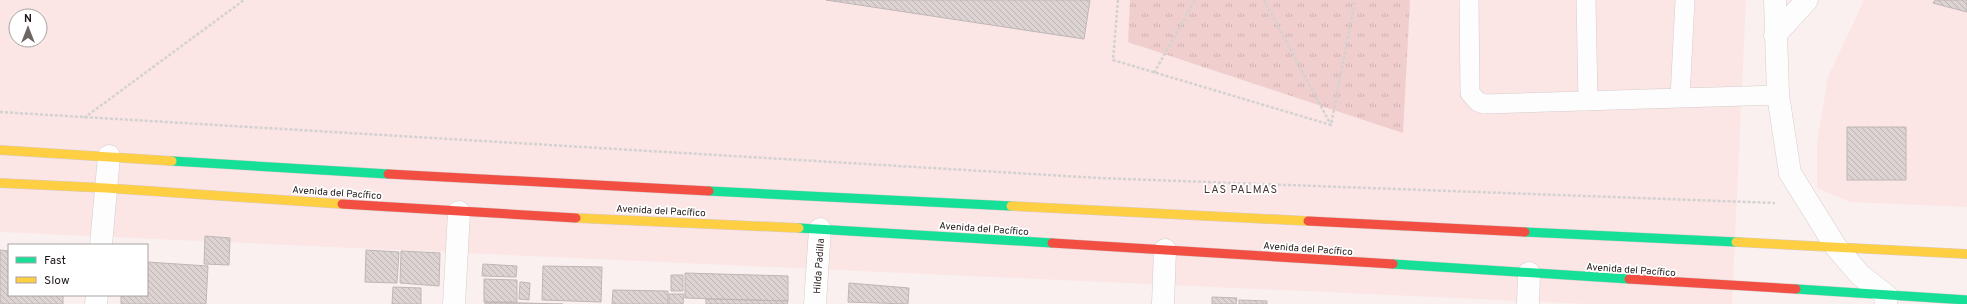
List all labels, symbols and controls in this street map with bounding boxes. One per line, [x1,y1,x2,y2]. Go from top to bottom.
north arrow [8,8,48,48]
text: N [24,12,32,26]
district label: LAS PALMAS [1204,183,1278,197]
street label: Avenida del Pacífico [292,184,383,203]
street label: Avenida del Pacífico [616,203,707,220]
street label: Avenida del Pacífico [939,220,1030,239]
street label: Hilda Padilla [811,238,828,294]
street label: Avenida del Pacífico [1263,240,1354,259]
legend [8,244,148,296]
text: Fast [44,253,66,269]
street label: Avenida del Pacífico [1586,261,1677,280]
text: Slow [44,273,70,289]

